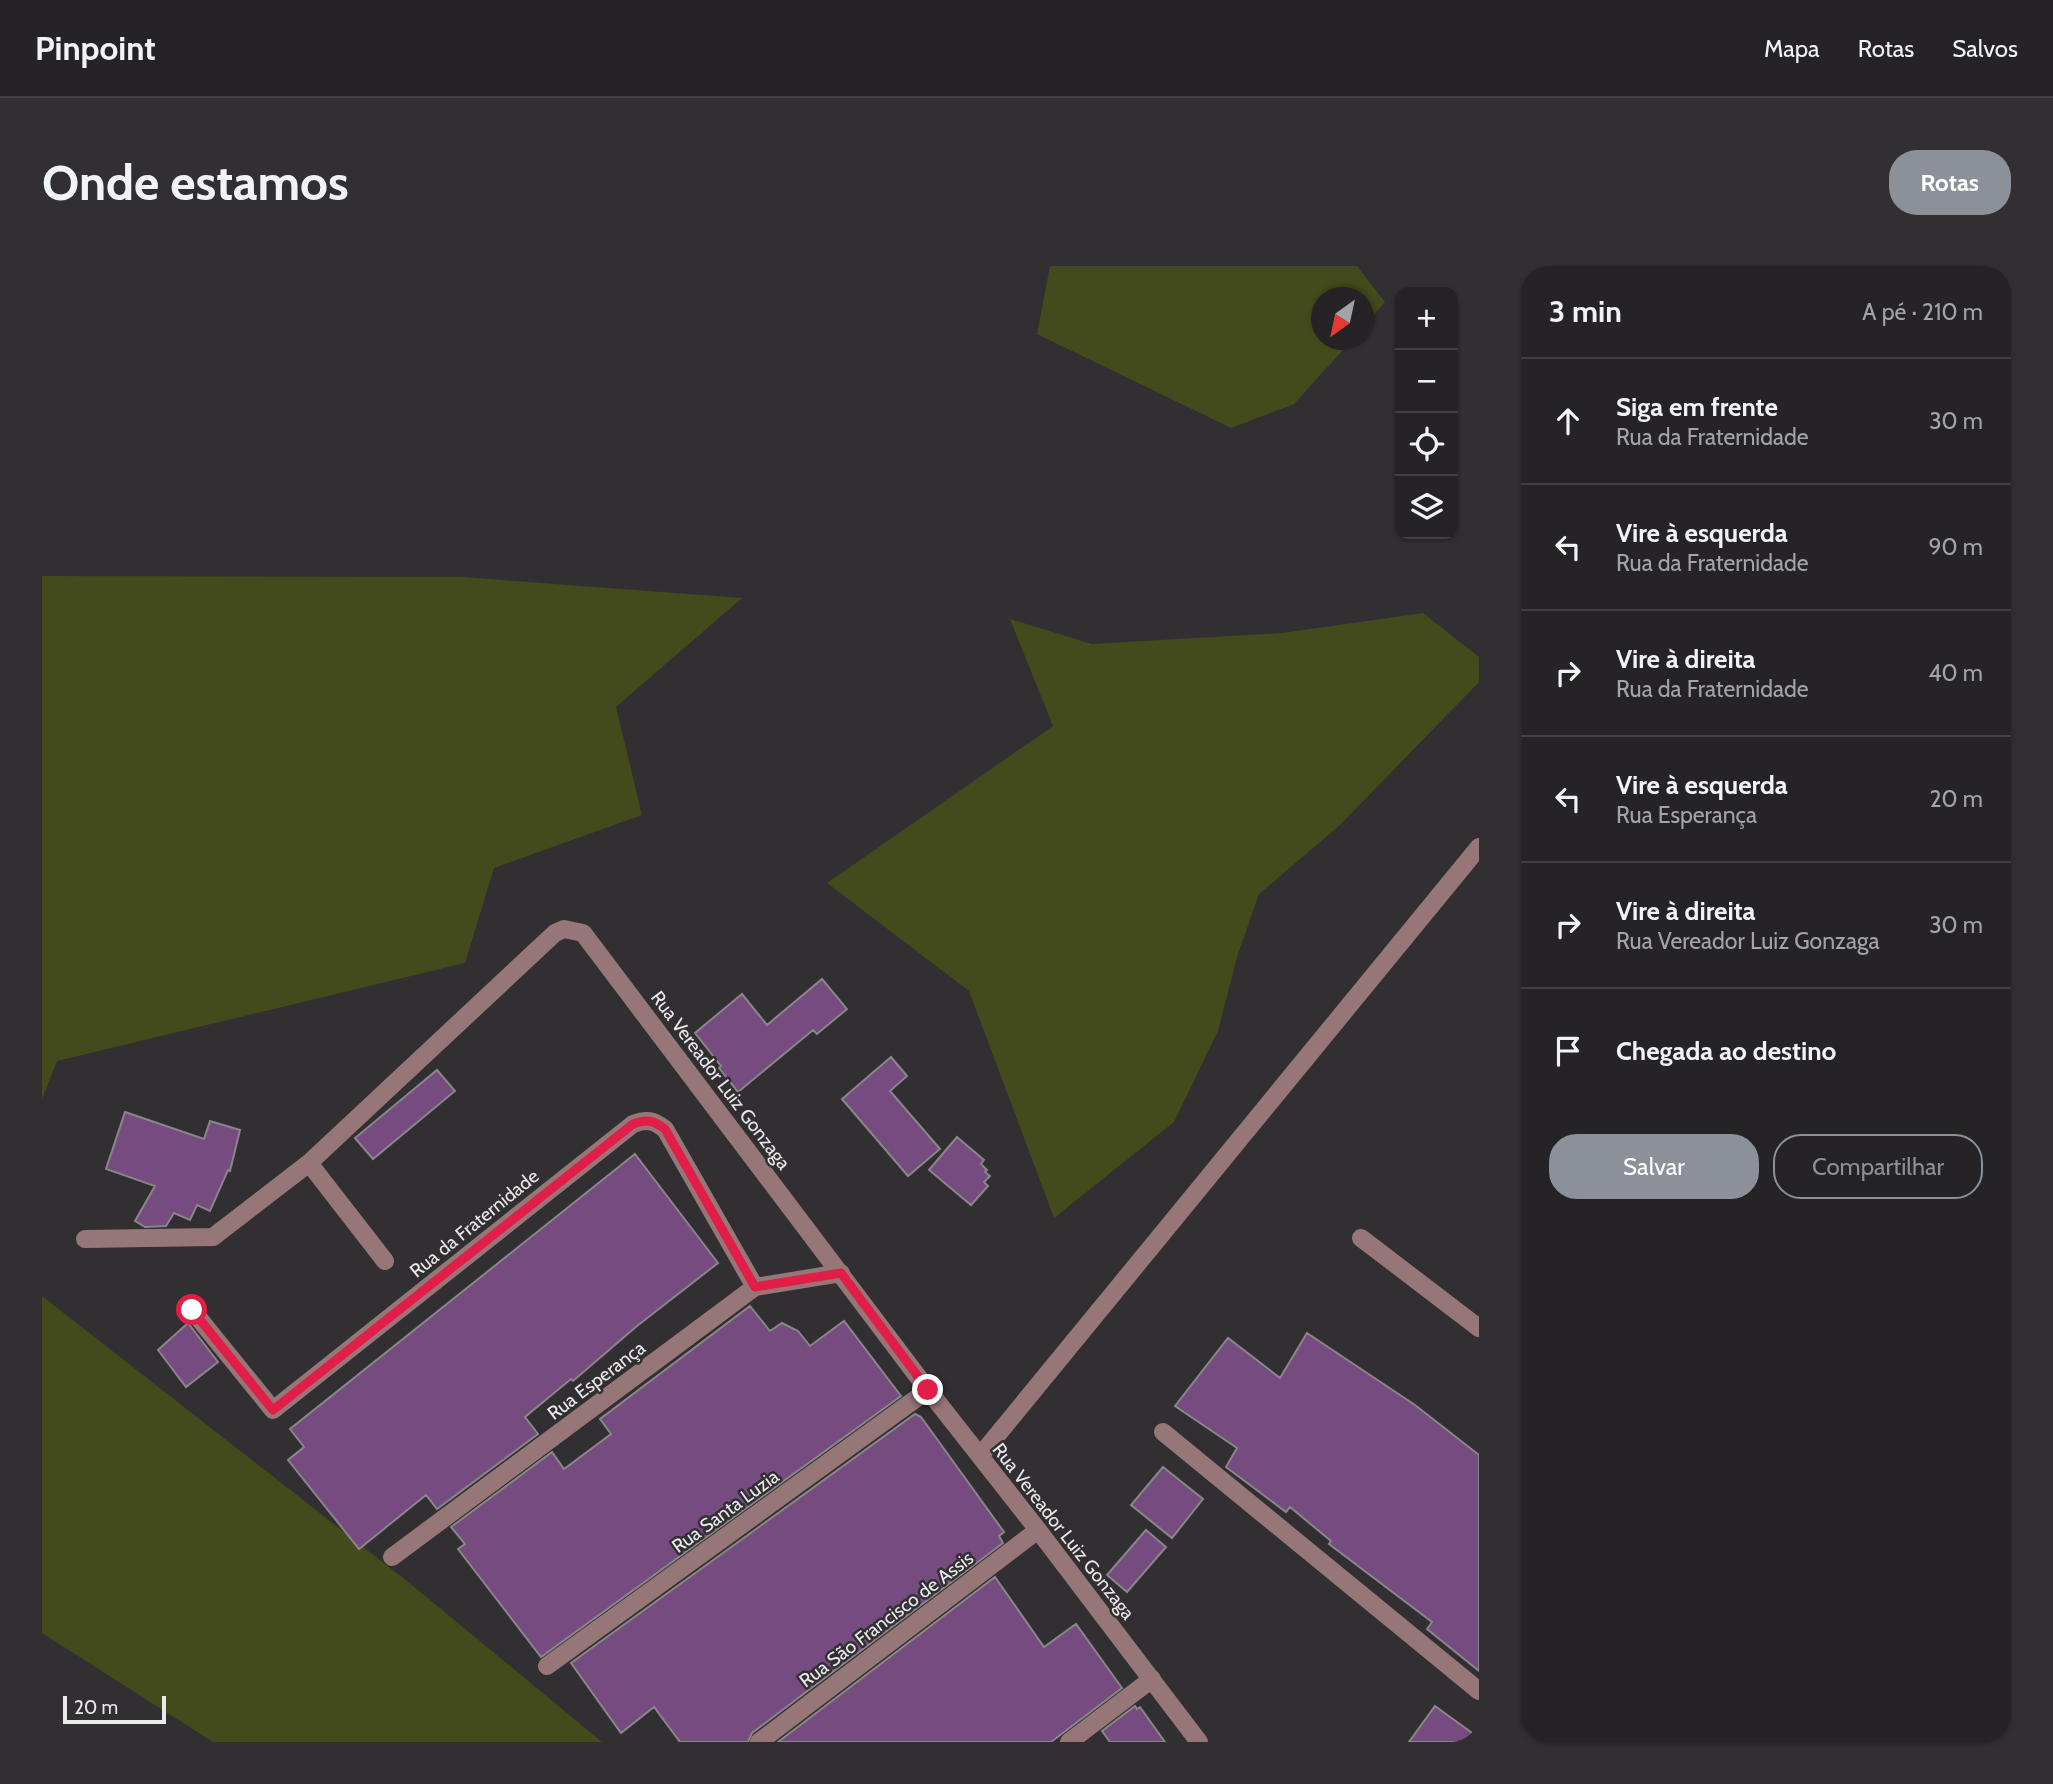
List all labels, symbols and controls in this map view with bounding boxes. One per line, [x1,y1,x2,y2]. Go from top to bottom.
text: Pinpoint [35,28,156,68]
text: Mapa [1764,34,1820,63]
text: Rotas [1858,34,1914,63]
text: Salvos [1952,34,2018,63]
button: Rotas [1889,150,2011,215]
text: Onde estamos [42,153,349,212]
north arrow [1311,287,1374,350]
map controls [1395,287,1458,539]
button: + [1395,287,1458,350]
text: 3 min [1549,293,1622,330]
text: A pé · 210 m [1862,298,1983,326]
button: − [1395,350,1458,413]
text: Siga em frente [1616,391,1778,423]
icon: ahead [1549,402,1587,440]
text: 30 m [1929,407,1983,435]
button: locate [1395,413,1458,476]
text: Rua da Fraternidade [1616,423,1809,451]
button: layers [1395,476,1458,539]
text: Vire à esquerda [1616,517,1788,549]
icon: left [1549,528,1587,566]
text: 90 m [1929,533,1983,561]
text: Rua da Fraternidade [1616,549,1809,577]
text: Vire à direita [1616,643,1756,675]
icon: right [1549,654,1587,692]
text: 40 m [1928,659,1983,687]
text: Rua da Fraternidade [1616,675,1809,703]
text: Vire à esquerda [1616,769,1788,801]
icon: left [1549,780,1587,818]
text: 20 m [1930,785,1983,813]
text: Rua Esperança [1616,801,1757,829]
text: Vire à direita [1616,895,1756,927]
icon: right [1549,906,1587,944]
text: 30 m [1929,911,1983,939]
text: Rua Vereador Luiz Gonzaga [1616,927,1879,955]
street label: Rua Vereador Luiz Gonzaga [646,986,795,1174]
icon: arrive [1549,1032,1587,1070]
text: Chegada ao destino [1616,1035,1836,1067]
button: Salvar [1549,1134,1759,1199]
button: Compartilhar [1773,1134,1983,1199]
street label: Rua da Fraternidade [405,1164,544,1282]
route start [176,1294,207,1325]
street label: Rua Esperança [543,1336,650,1425]
route end [912,1374,943,1405]
street label: Rua Vereador Luiz Gonzaga [988,1438,1140,1624]
street label: Rua Santa Luzia [667,1465,783,1558]
street label: Rua São Francisco de Assis [795,1546,978,1692]
scale bar [63,1693,166,1725]
text: 20 m [74,1696,118,1719]

